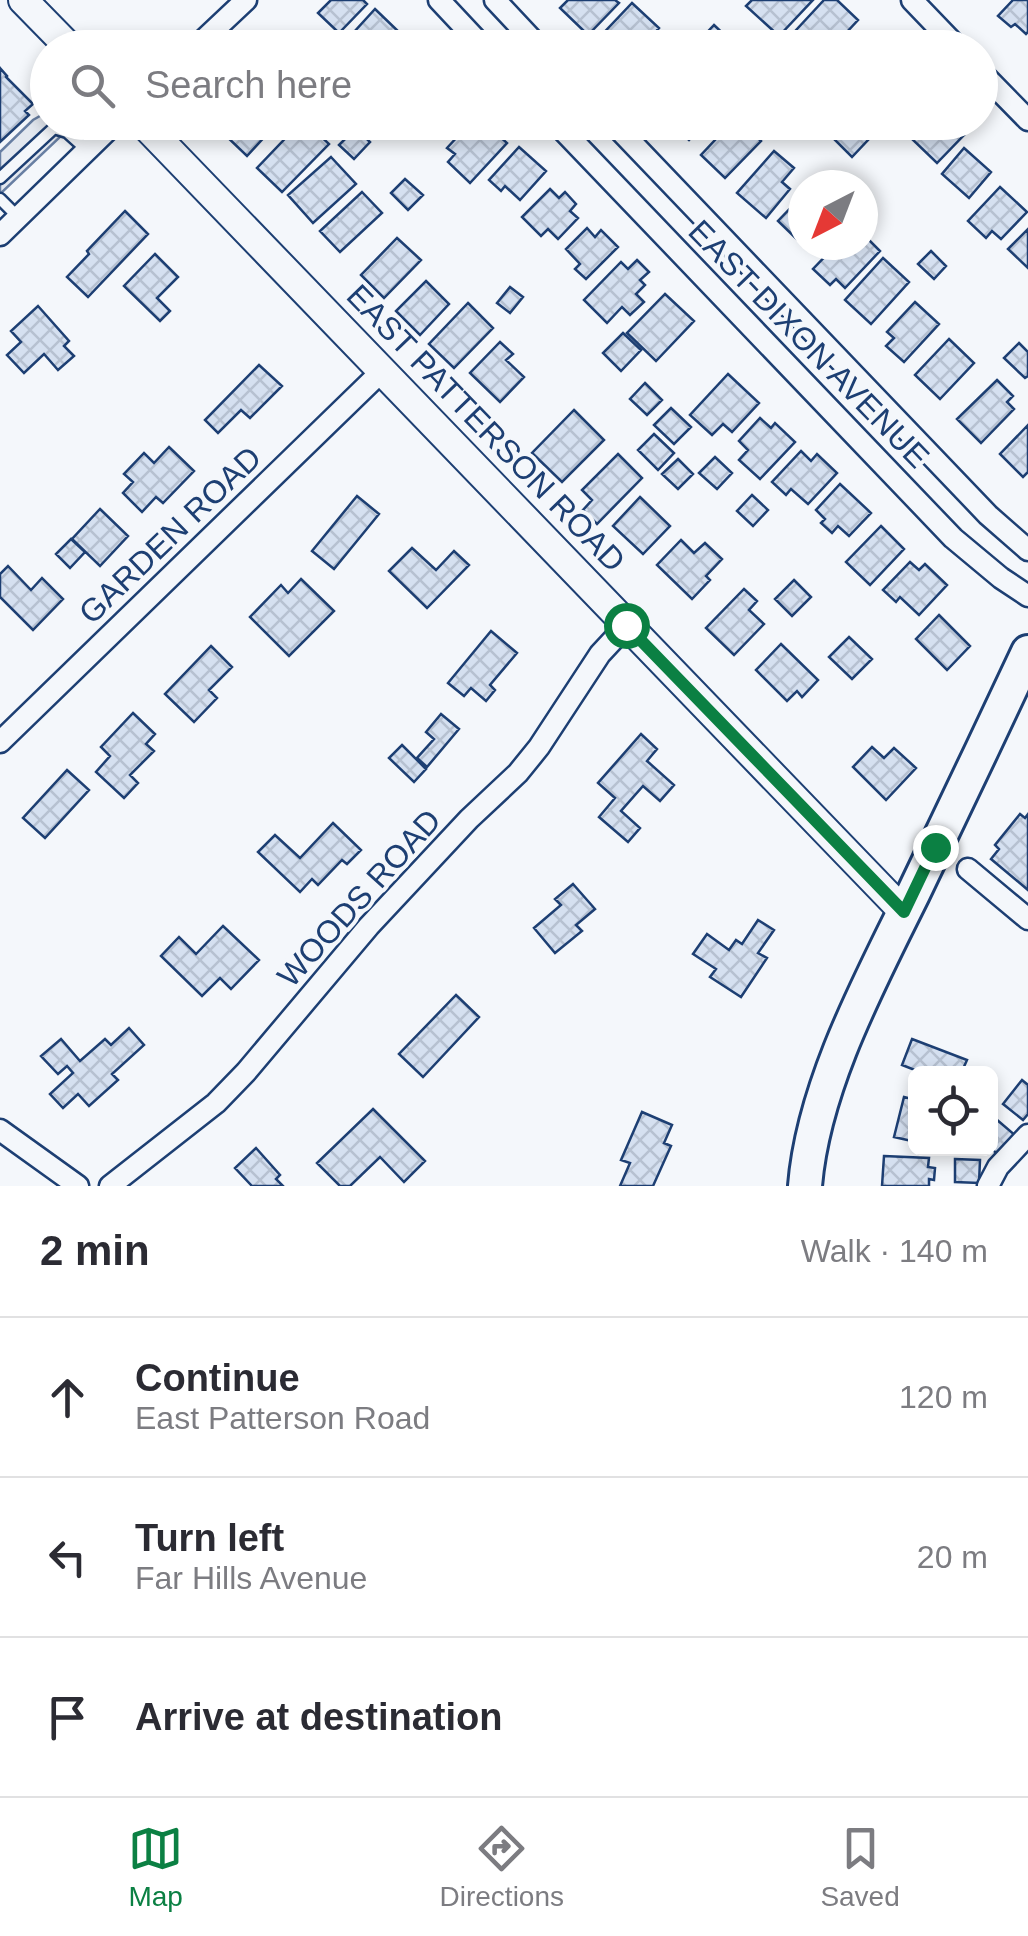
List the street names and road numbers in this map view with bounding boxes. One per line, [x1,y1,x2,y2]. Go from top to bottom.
street label: EAST DIXON AVENUE [682,213,936,475]
street label: EAST PATTERSON ROAD [340,277,632,579]
street label: GARDEN ROAD [72,439,268,631]
street label: WOODS ROAD [270,802,448,994]

